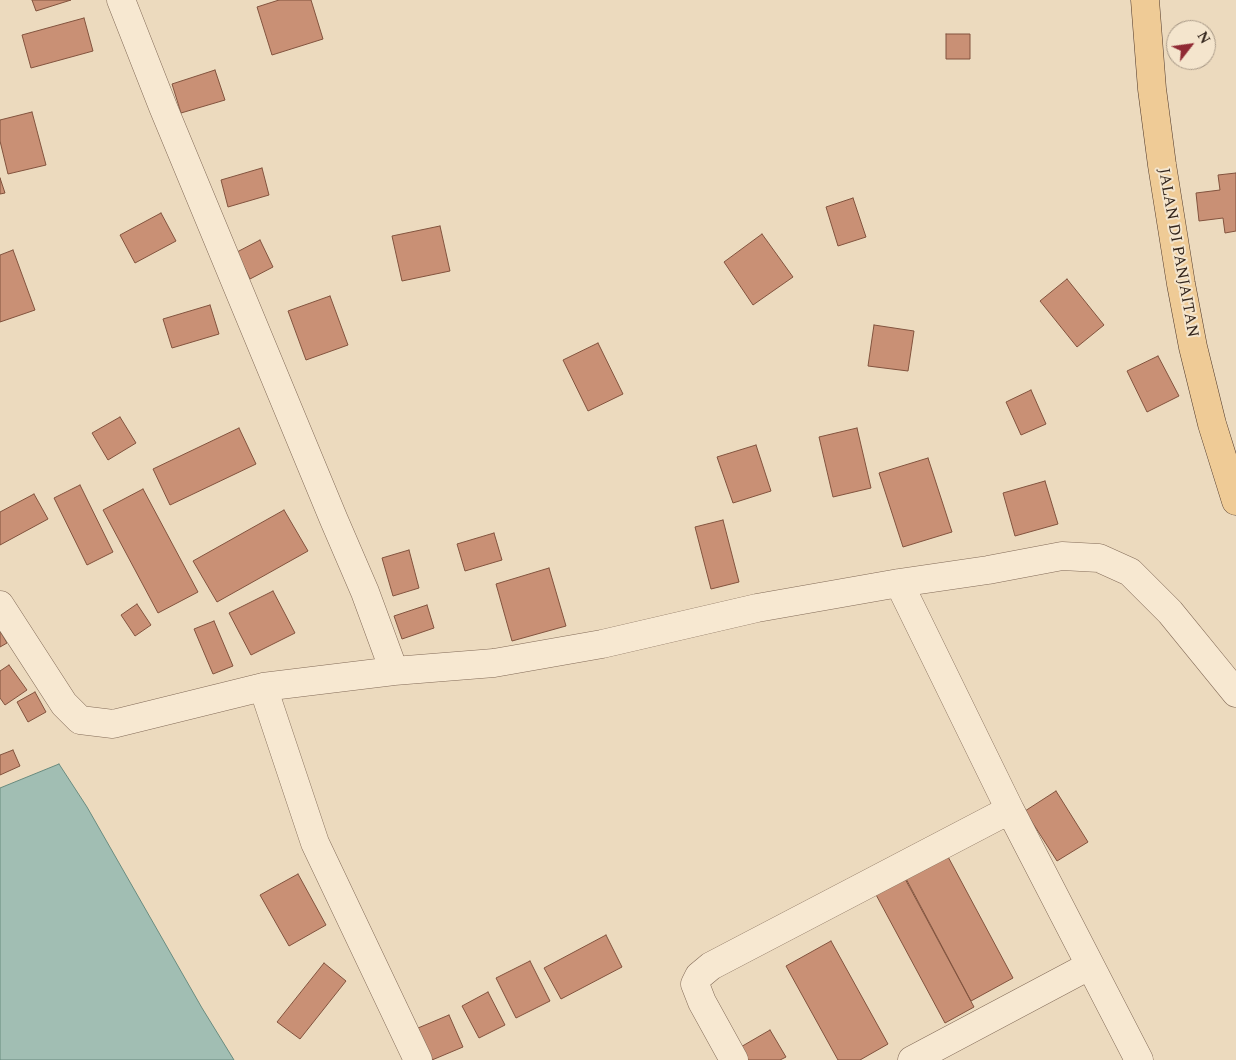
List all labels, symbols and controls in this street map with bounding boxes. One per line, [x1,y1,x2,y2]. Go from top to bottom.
north arrow [1166,20,1216,70]
text: N [1192,28,1216,48]
street label: JALAN DI PANJAITAN [1153,167,1201,339]

